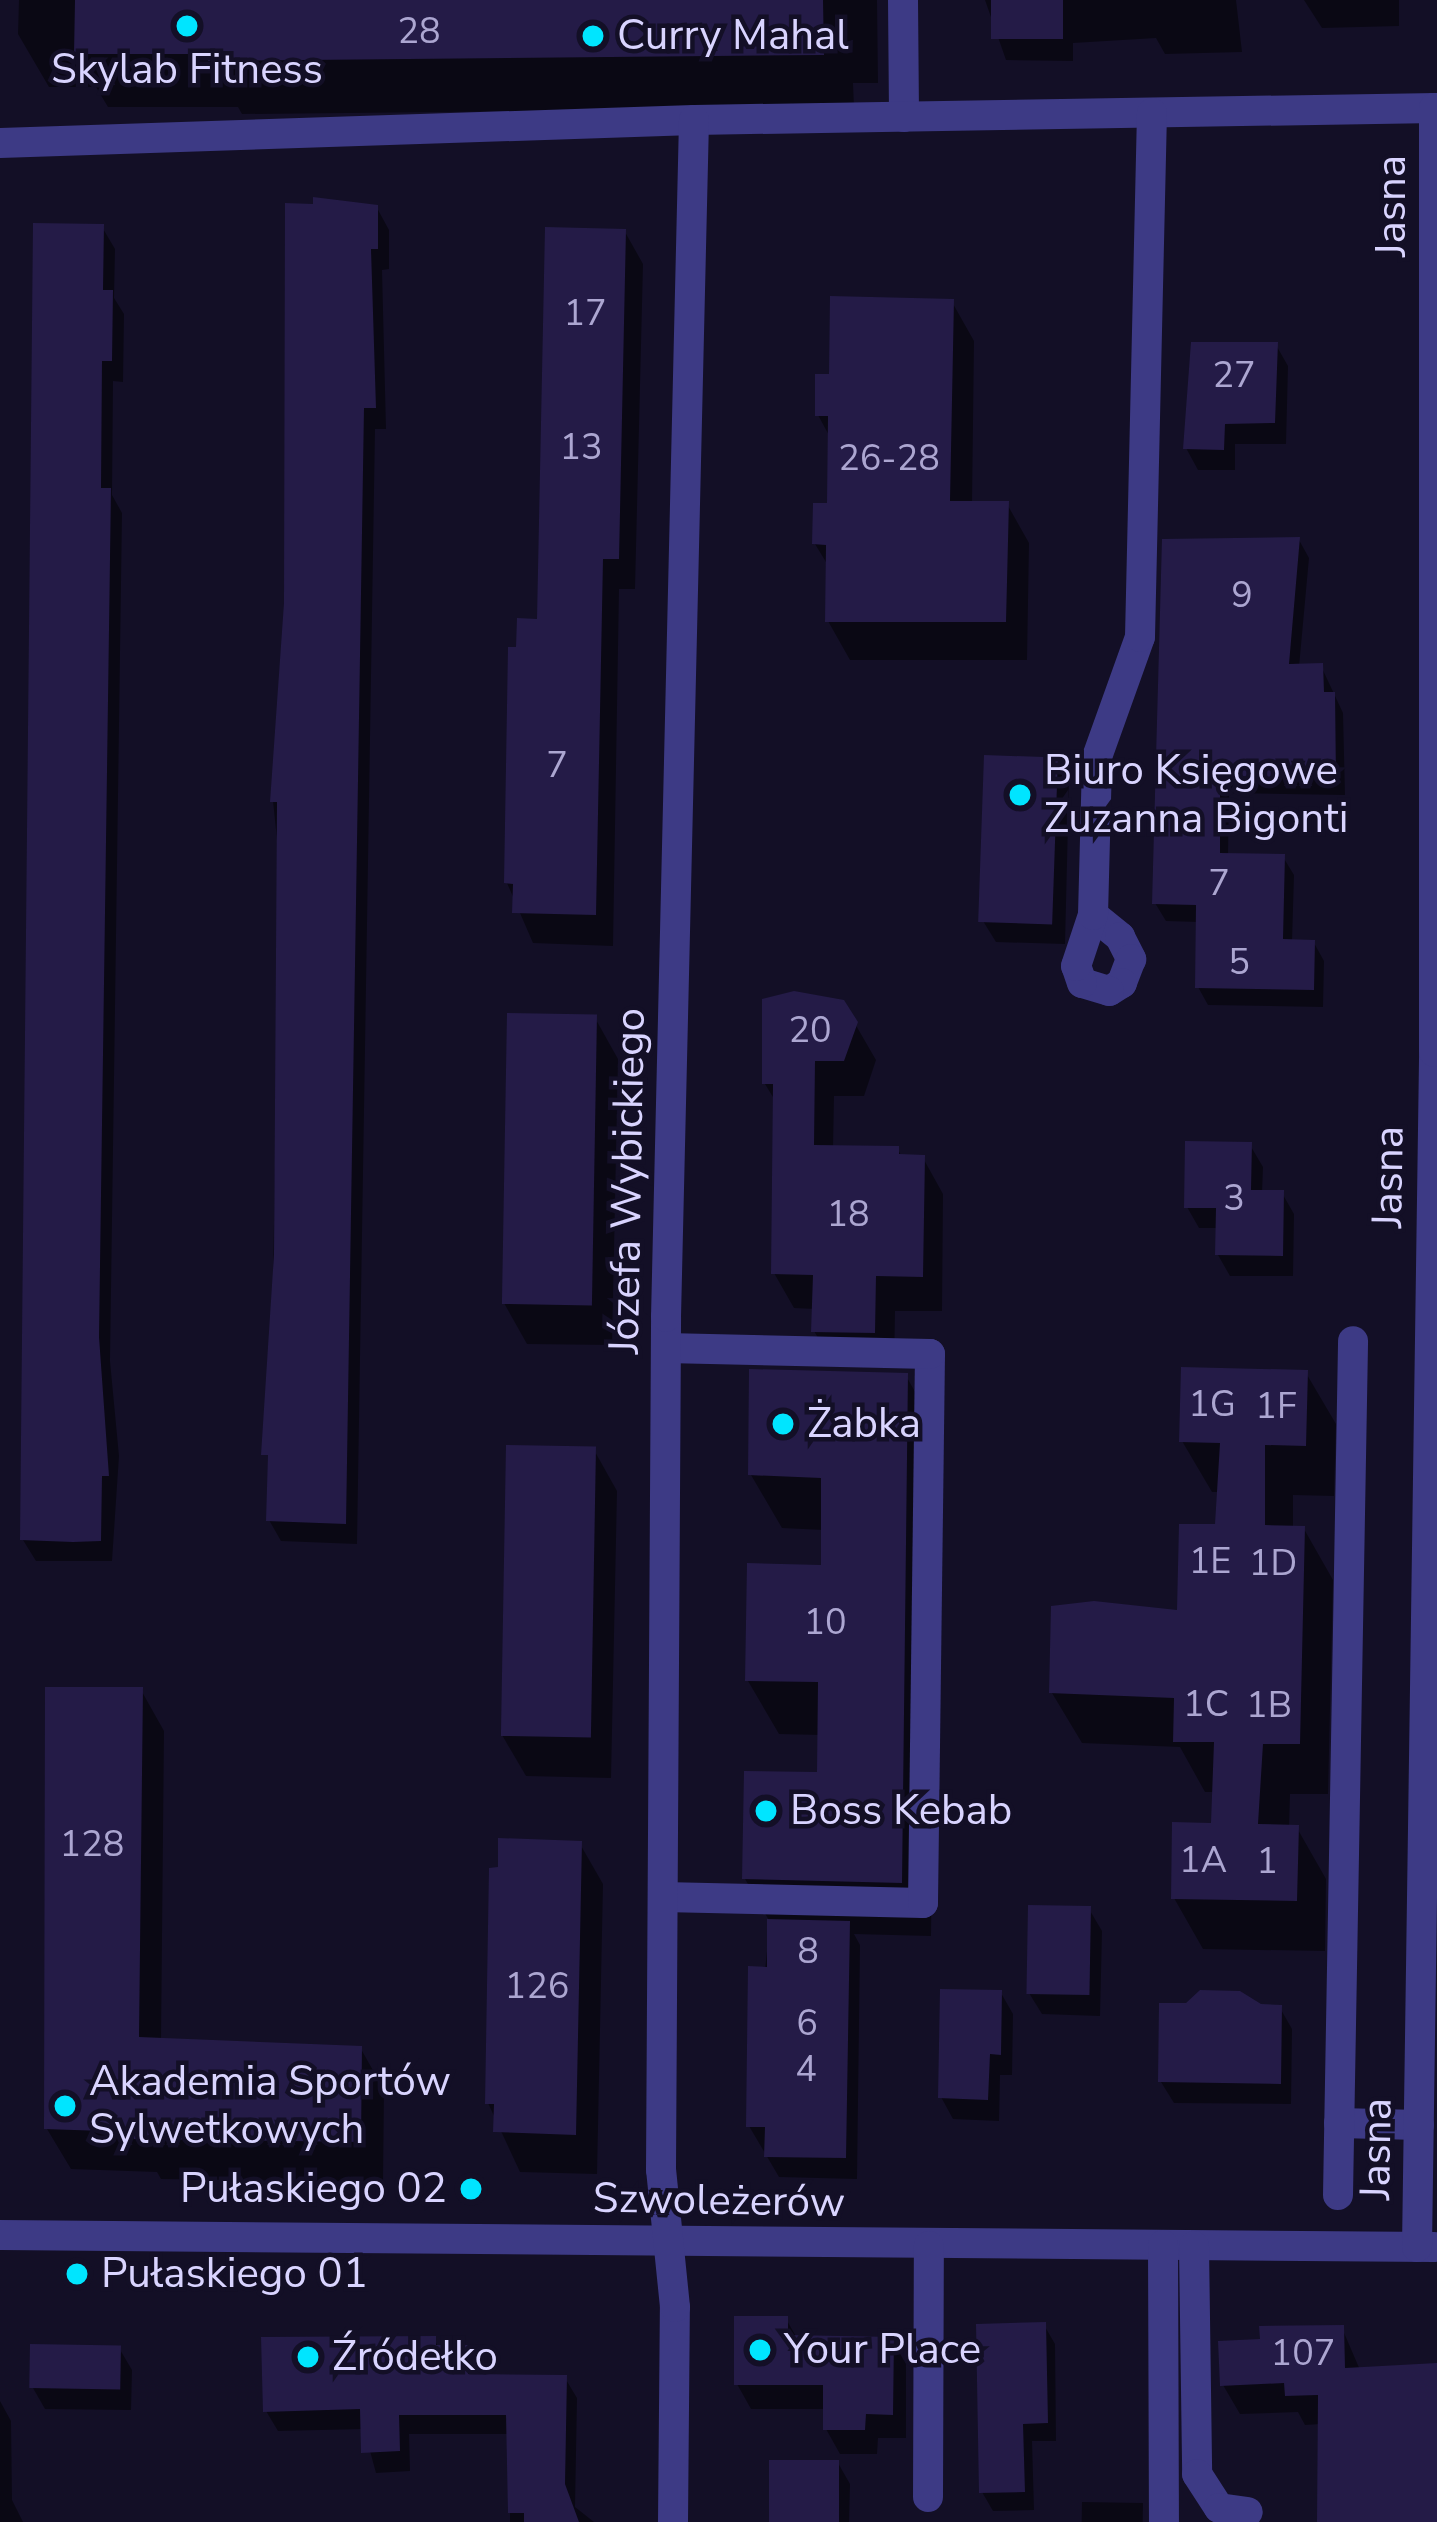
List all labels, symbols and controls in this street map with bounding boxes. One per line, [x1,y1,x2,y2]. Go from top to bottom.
house number: 28 [397,10,441,54]
place label: Curry Mahal [617,11,849,61]
marker: Skylab Fitness [174,13,200,39]
marker: Curry Mahal [580,23,606,49]
place label: Skylab Fitness [51,45,323,95]
street label: Jasna [1367,155,1417,257]
house number: 17 [563,292,607,336]
house number: 27 [1212,354,1256,398]
house number: 13 [559,426,603,470]
house number: 26-28 [838,437,940,481]
house number: 9 [1231,574,1253,618]
house number: 7 [546,744,568,788]
place label: Biuro Księgowe Zuzanna Bigonti [1044,746,1349,844]
marker: Biuro Księgowe Zuzanna Bigonti [1007,782,1033,808]
house number: 7 [1208,862,1230,906]
house number: 5 [1228,941,1250,985]
street label: Józefa Wybickiego [600,1007,656,1355]
house number: 20 [788,1009,832,1053]
street label: Jasna [1363,1125,1415,1229]
house number: 3 [1223,1177,1245,1221]
house number: 18 [826,1193,870,1237]
house number: 1G [1188,1383,1236,1427]
house number: 1F [1255,1385,1297,1429]
place label: Żabka [807,1399,921,1449]
marker: Żabka [770,1411,796,1437]
house number: 1E [1189,1540,1231,1584]
house number: 1D [1249,1542,1297,1586]
house number: 10 [803,1601,847,1645]
house number: 1C [1183,1683,1229,1727]
house number: 1B [1246,1684,1292,1728]
place label: Boss Kebab [790,1786,1012,1836]
marker: Boss Kebab [753,1798,779,1824]
house number: 128 [60,1823,124,1867]
house number: 1A [1179,1839,1227,1883]
house number: 1 [1256,1840,1278,1884]
house number: 8 [797,1930,819,1974]
house number: 126 [505,1965,569,2009]
house number: 6 [796,2002,818,2046]
house number: 4 [795,2048,817,2092]
place label: Akademia Sportów Sylwetkowych [89,2057,451,2156]
marker: Akademia Sportów Sylwetkowych [52,2093,78,2119]
street label: Jasna [1351,2097,1403,2201]
place label: Pułaskiego 02 [180,2164,447,2214]
street label: Szwoleżerów [592,2174,846,2228]
marker: Pułaskiego 02 [458,2176,484,2202]
place label: Pułaskiego 01 [101,2249,368,2299]
marker: Pułaskiego 01 [64,2261,90,2287]
place label: Your Place [784,2325,981,2375]
place label: Źródełko [332,2332,498,2382]
house number: 107 [1271,2332,1335,2376]
marker: Your Place [747,2337,773,2363]
marker: Źródełko [295,2344,321,2370]

